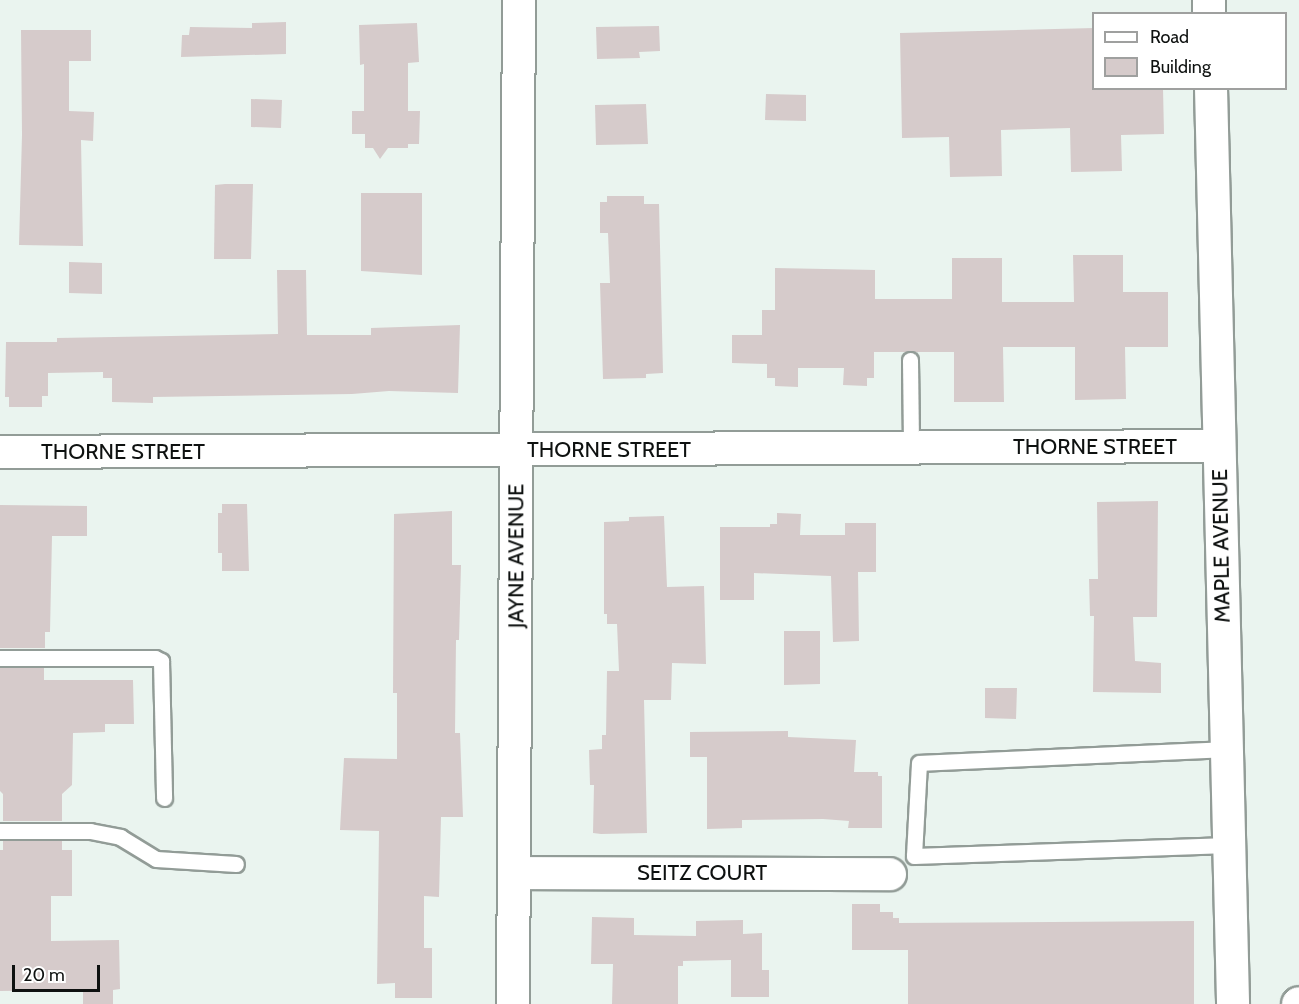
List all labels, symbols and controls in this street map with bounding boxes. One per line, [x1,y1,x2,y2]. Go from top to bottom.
legend [1092,12,1287,90]
text: Road [1150,26,1189,48]
text: Building [1150,56,1211,78]
street label: THORNE STREET [1013,434,1177,460]
street label: THORNE STREET [527,437,691,463]
street label: THORNE STREET [41,439,205,465]
street label: MAPLE AVENUE [1206,469,1236,623]
street label: JAYNE AVENUE [503,484,529,628]
street label: SEITZ COURT [637,860,767,886]
scale bar [15,953,104,991]
text: 20 m [23,964,65,986]

